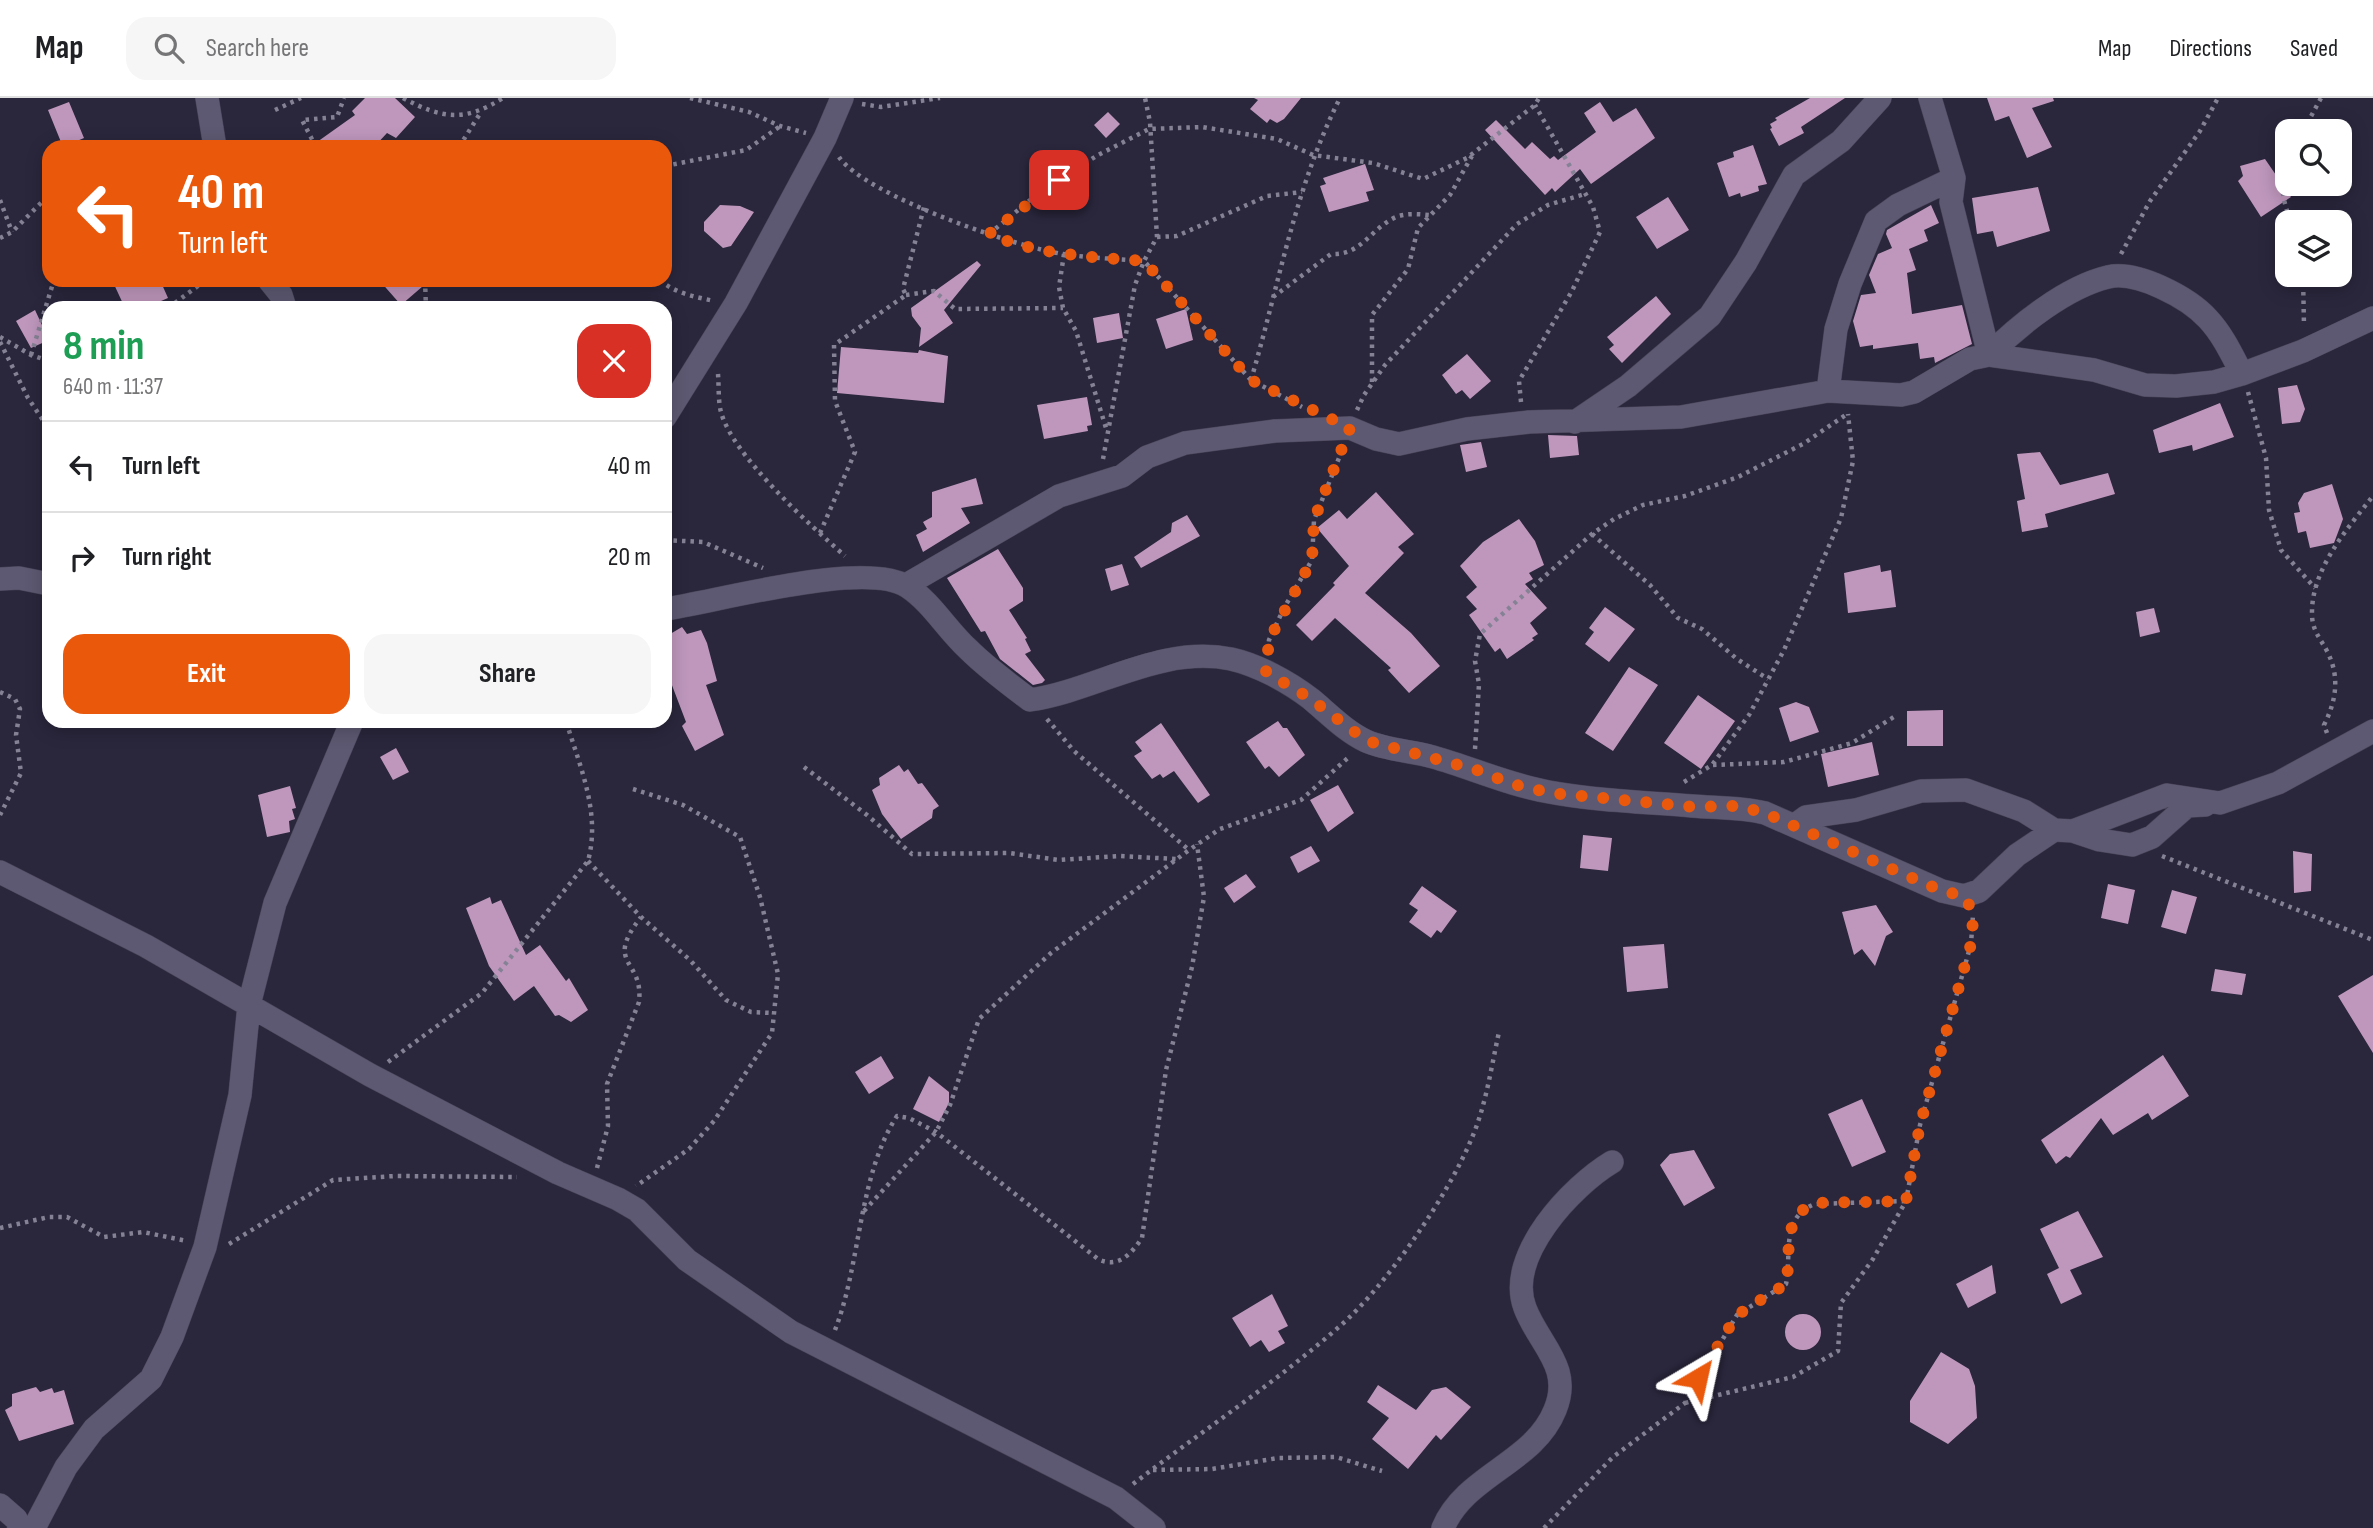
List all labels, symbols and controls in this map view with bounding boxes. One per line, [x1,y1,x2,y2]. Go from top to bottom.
search box [126,17,616,80]
text: Map [35,28,84,68]
icon: search [150,29,188,67]
text: Search here [206,33,309,64]
text: Map [2098,34,2131,63]
text: Directions [2169,34,2252,63]
text: Saved [2290,34,2338,63]
map controls [2275,119,2352,287]
button: search [2275,119,2352,196]
pin [1029,150,1089,210]
icon: arrive [1040,161,1078,199]
text: 40 m [178,164,264,223]
icon: left [63,168,154,259]
button: layers [2275,210,2352,287]
text: Turn left [178,224,268,263]
text: 8 min [63,321,144,372]
button: close [577,324,651,398]
text: 640 m · 11:37 [63,373,163,401]
icon: left [63,448,101,486]
text: Turn left [122,451,200,482]
text: 40 m [608,451,651,482]
icon: right [63,539,101,577]
text: Turn right [122,542,211,573]
text: 20 m [608,542,651,573]
button: Exit [63,634,350,714]
button: Share [364,634,651,714]
position arrow [1661,1341,1735,1415]

